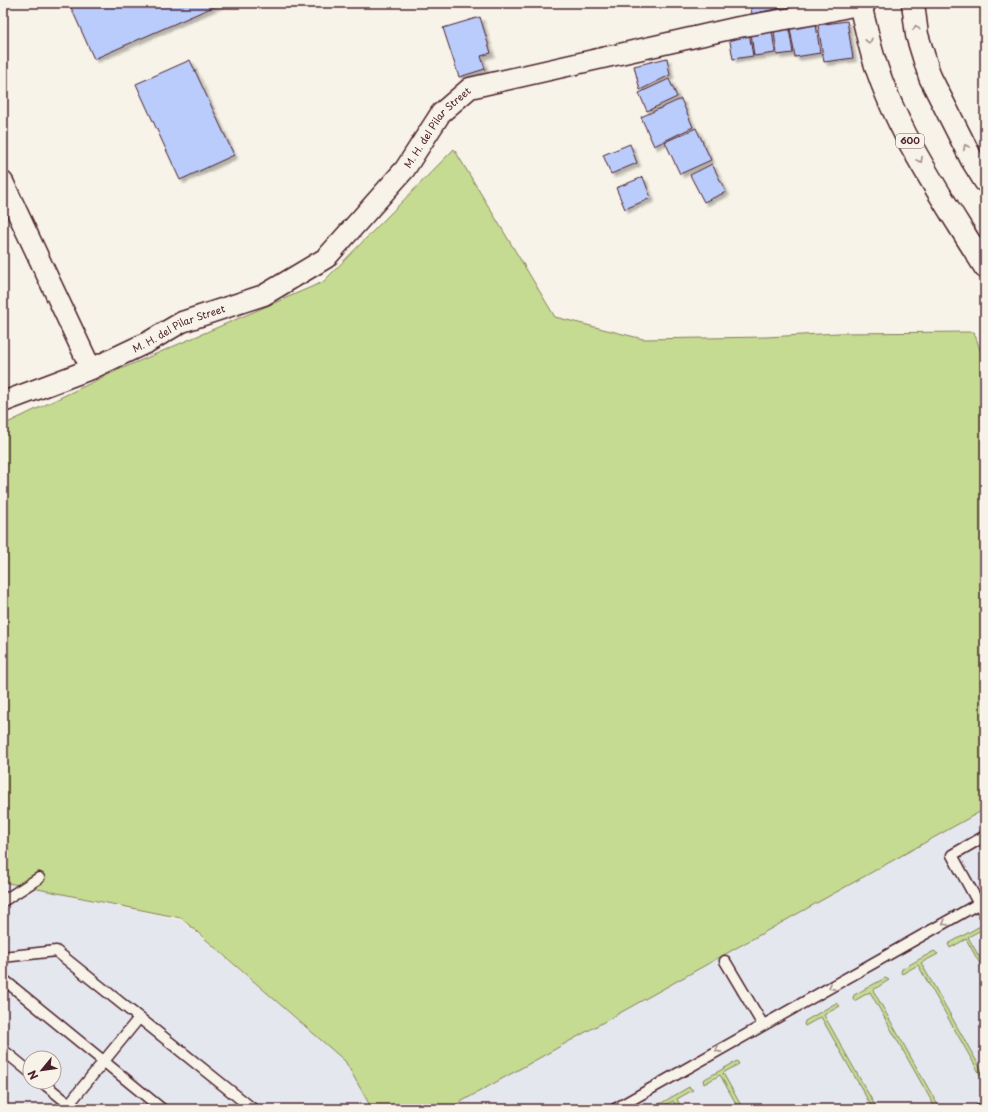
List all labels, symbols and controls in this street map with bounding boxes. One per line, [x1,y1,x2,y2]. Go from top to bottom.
one-way arrow [912,25,921,31]
one-way arrow [864,38,872,44]
street label: M. H. del Pilar Street [400,83,473,171]
road number: 600 [896,134,924,148]
one-way arrow [963,144,970,151]
one-way arrow [916,156,923,163]
street label: M. H. del Pilar Street [130,300,227,355]
one-way arrow [942,918,949,925]
one-way arrow [828,982,835,989]
one-way arrow [715,1046,722,1053]
north arrow [22,1050,62,1090]
text: N [23,1067,42,1083]

